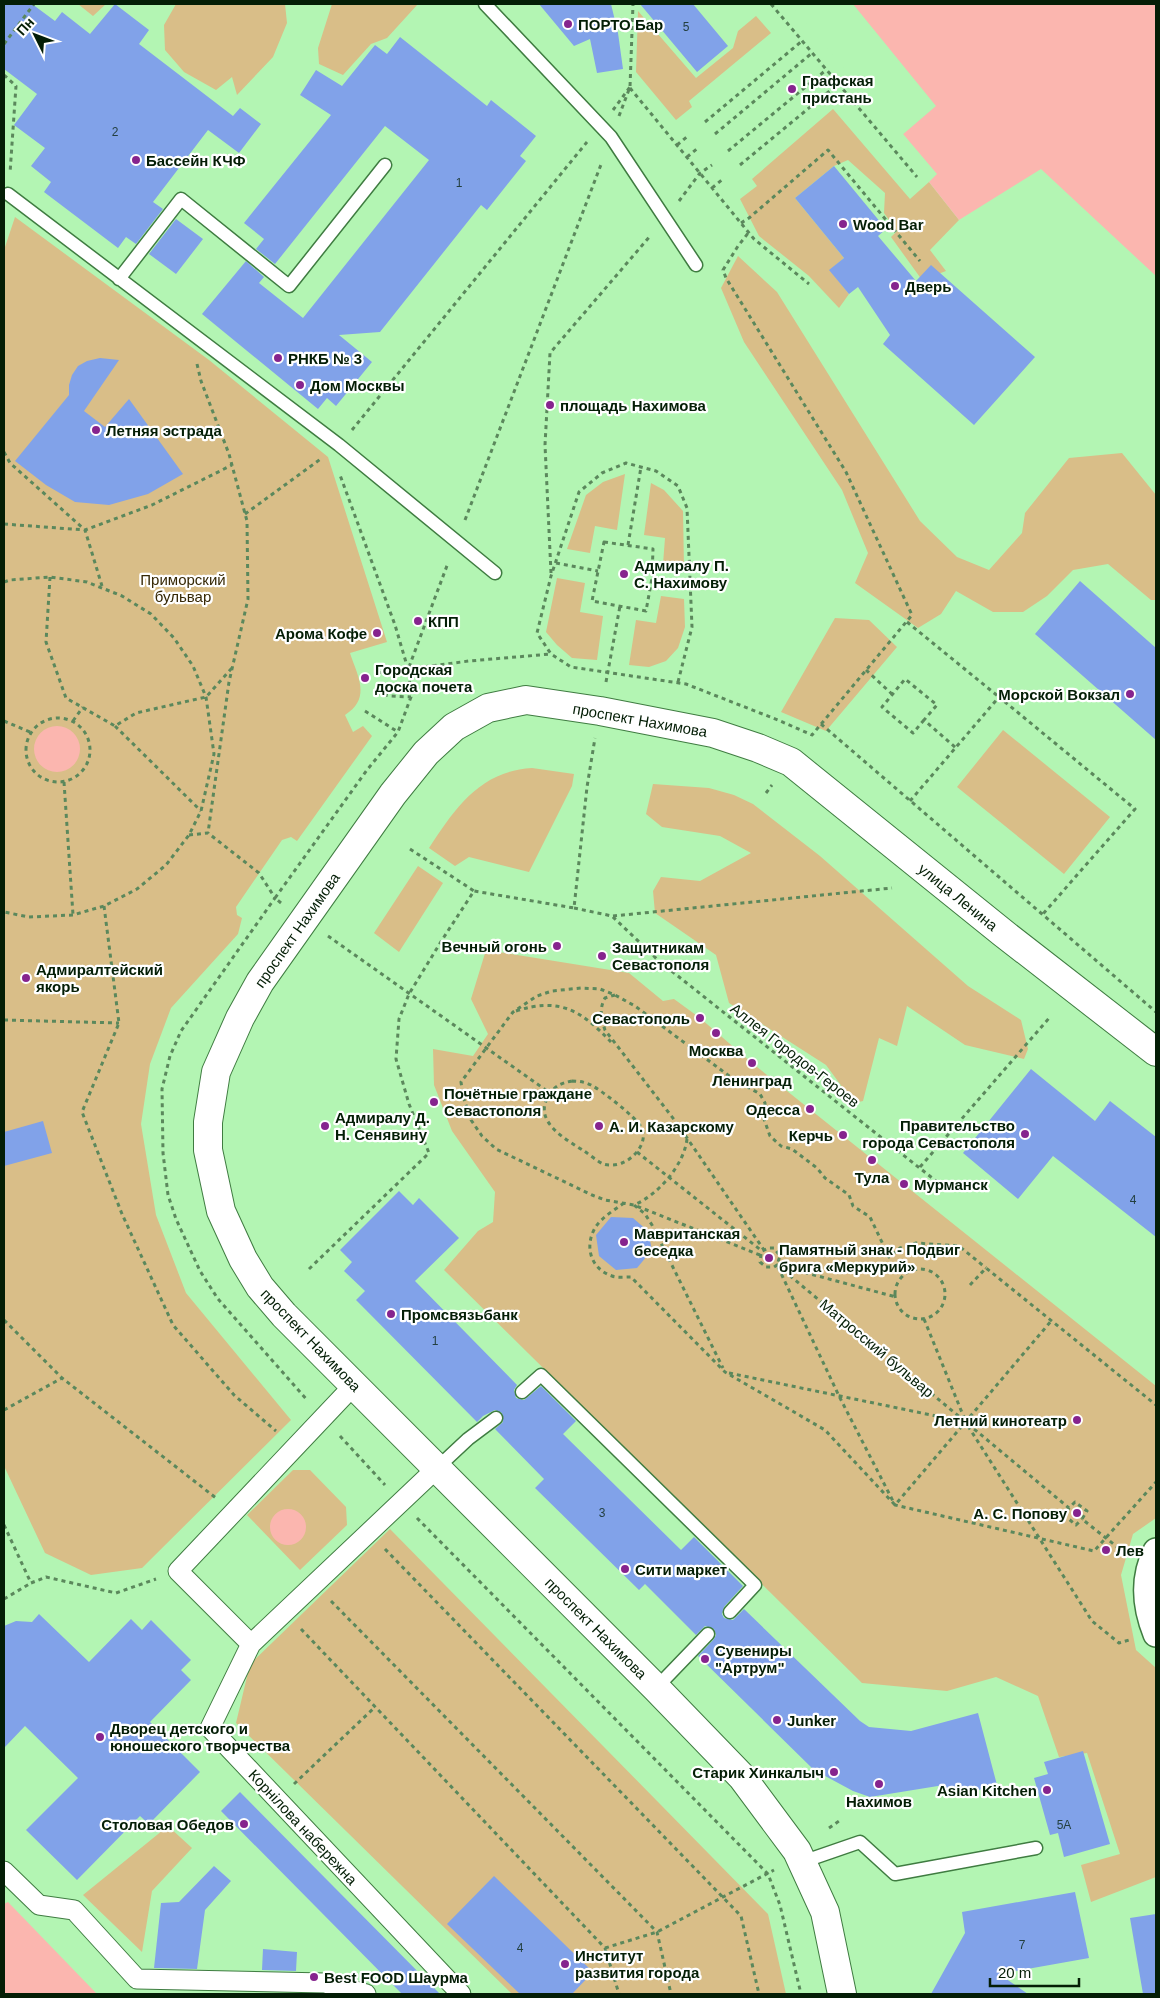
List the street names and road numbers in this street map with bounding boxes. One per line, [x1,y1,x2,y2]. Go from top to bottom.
street label: проспект Нахимова [571,700,709,740]
street label: улица Ленина [915,860,1001,934]
street label: проспект Нахимова [251,869,343,991]
street label: Аллея Городов-Героев [727,1000,863,1110]
street label: проспект Нахимова [258,1285,365,1395]
street label: Матросский бульвар [817,1295,937,1401]
street label: проспект Нахимова [542,1574,651,1683]
street label: Корнілова набережна [245,1766,361,1889]

